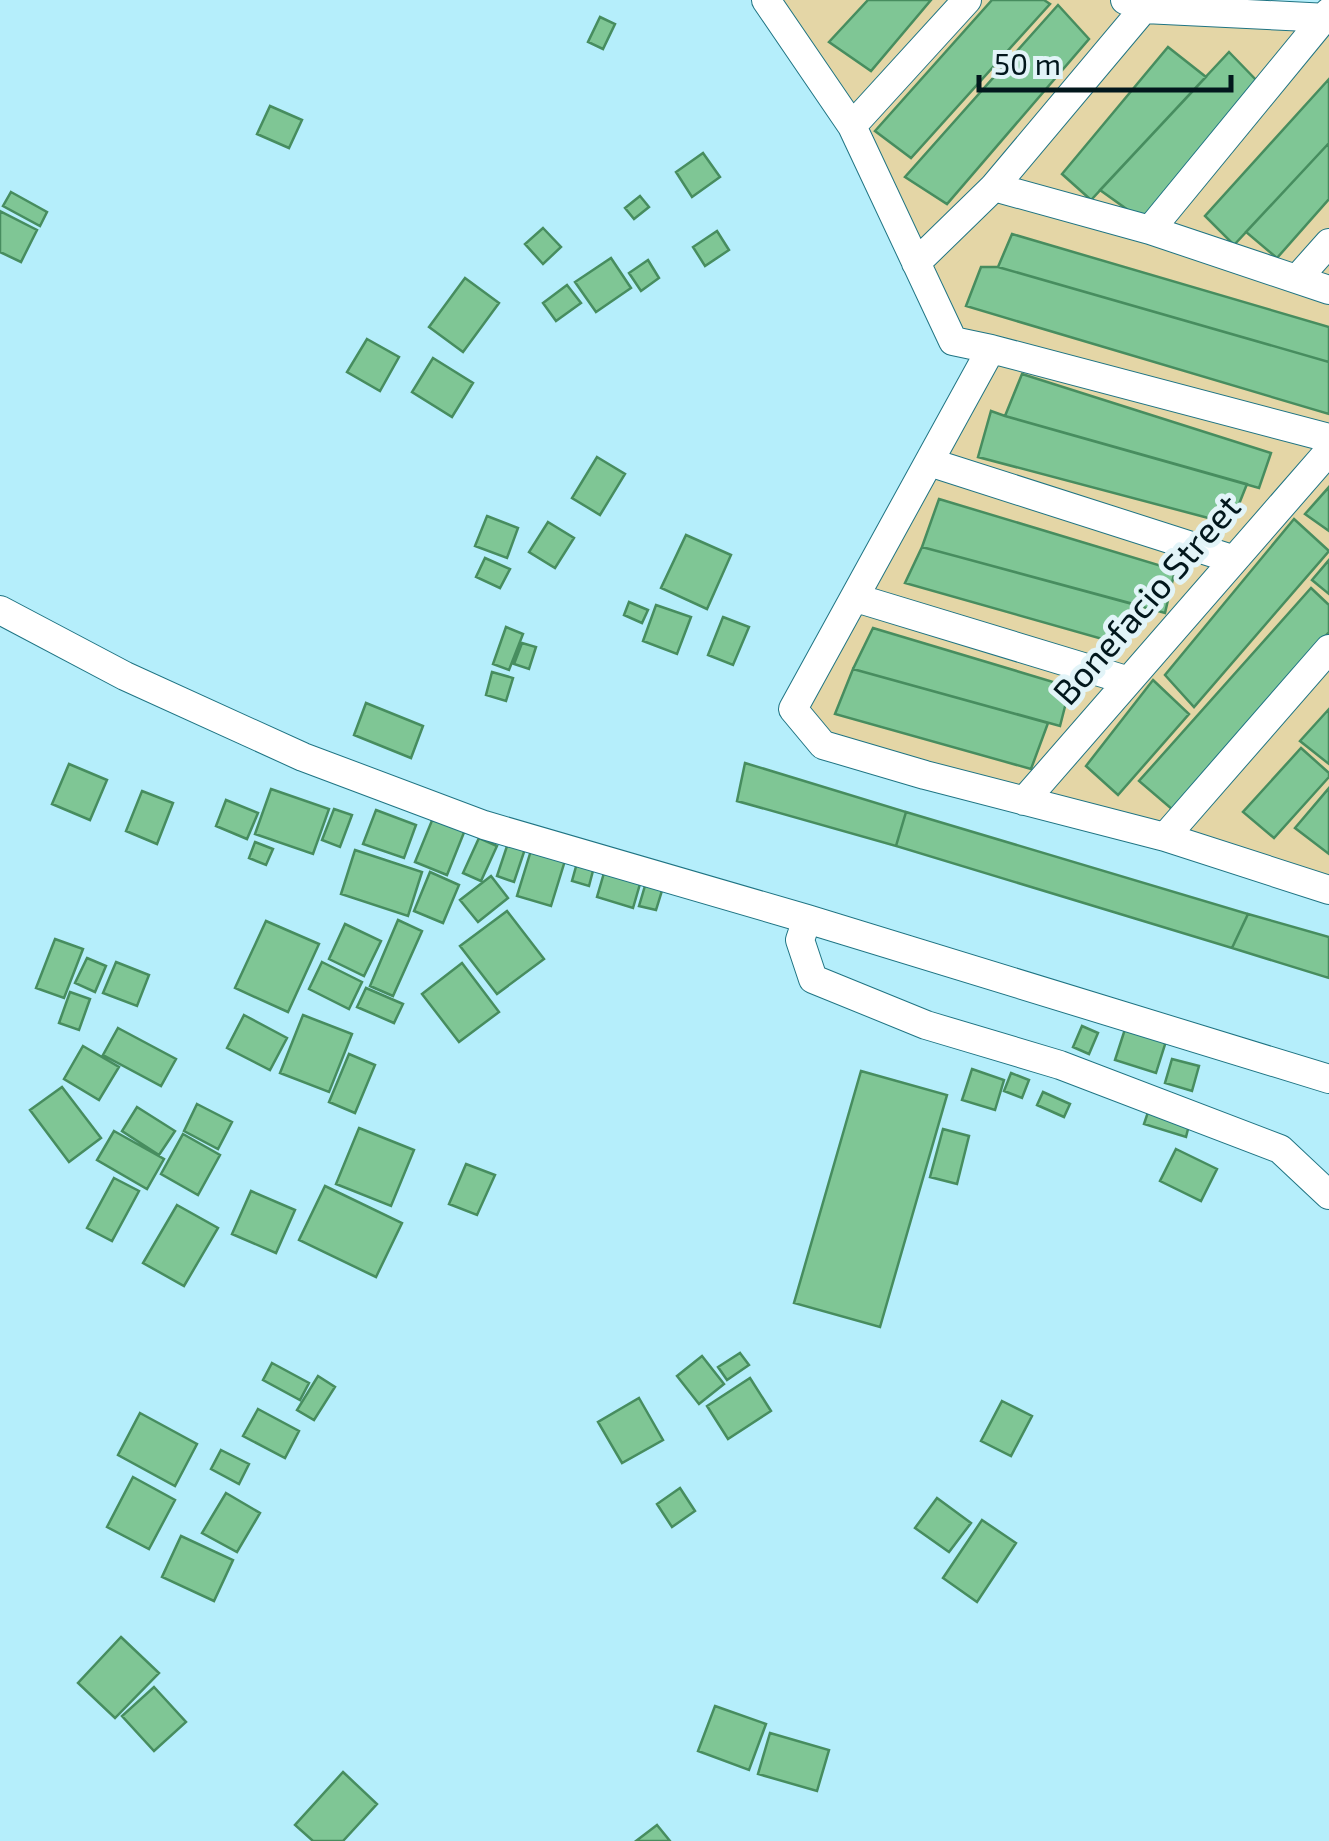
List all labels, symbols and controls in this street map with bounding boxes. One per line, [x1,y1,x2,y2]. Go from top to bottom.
scale bar [979,30,1232,92]
text: 50 m [994,45,1061,81]
street label: Bonefacio Street [1043,485,1248,712]

